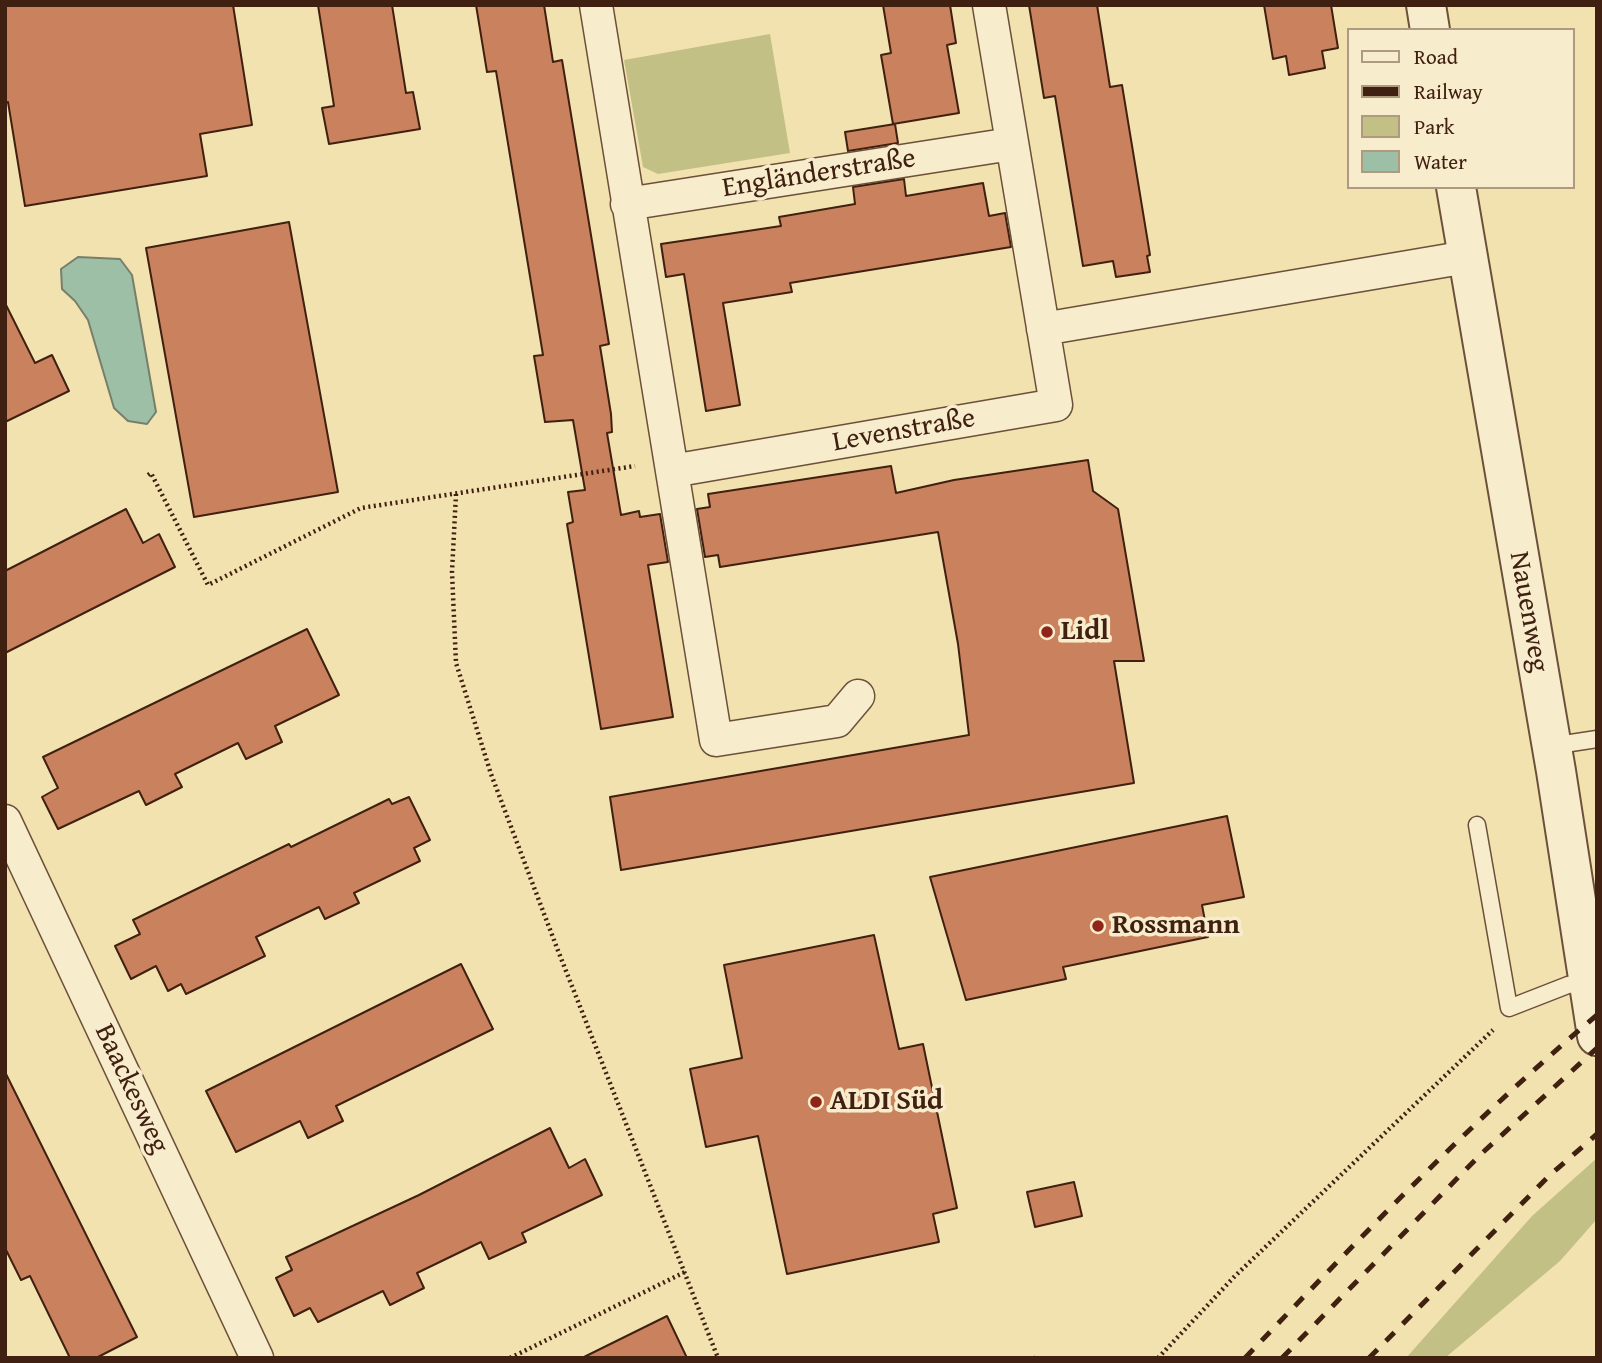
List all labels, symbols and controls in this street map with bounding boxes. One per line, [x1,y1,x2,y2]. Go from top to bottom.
legend [1346,28,1574,189]
text: Road [1414,41,1458,72]
text: Railway [1414,76,1483,107]
text: Park [1414,111,1455,142]
street label: Engländerstraße [720,142,918,206]
text: Water [1414,146,1467,177]
street label: Levenstraße [830,402,978,460]
street label: Nauenweg [1501,549,1555,675]
place label: Lidl [1061,615,1109,649]
marker: Lidl [1039,624,1055,640]
place label: Rossmann [1112,909,1240,943]
marker: Rossmann [1090,918,1106,934]
street label: Baackesweg [86,1019,176,1159]
place label: ALDI Süd [830,1085,943,1119]
marker: ALDI Süd [808,1094,824,1110]

